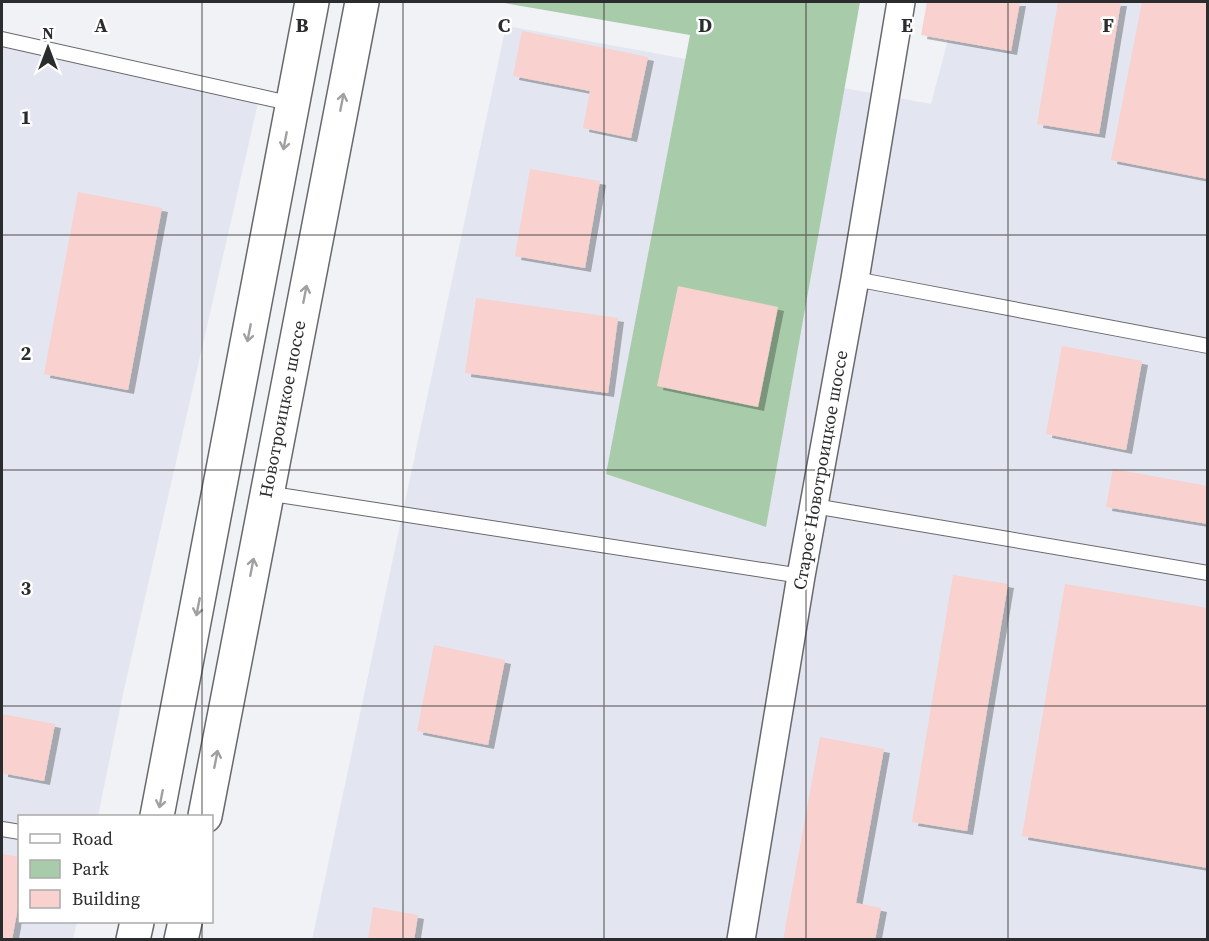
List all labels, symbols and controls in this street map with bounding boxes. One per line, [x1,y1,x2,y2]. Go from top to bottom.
text: A [94,11,108,39]
text: B [295,11,309,39]
text: C [498,11,510,39]
text: D [698,11,712,39]
text: E [901,11,913,39]
text: F [1102,11,1114,39]
north arrow [18,18,78,78]
text: N [42,22,54,44]
one-way arrow [337,93,348,112]
text: 1 [21,103,31,131]
one-way arrow [279,131,290,151]
one-way arrow [300,284,311,304]
street label: Новотроицкое шоссе [253,318,311,500]
one-way arrow [243,323,254,342]
text: 2 [21,339,32,367]
street label: Старое Новотроицкое шоссе [787,348,853,592]
one-way arrow [247,558,258,578]
text: 3 [21,574,32,602]
one-way arrow [192,597,203,617]
one-way arrow [211,750,222,769]
one-way arrow [155,789,166,808]
legend [18,815,213,923]
text: Road [72,826,113,851]
text: Park [72,856,109,881]
text: Building [72,886,140,911]

